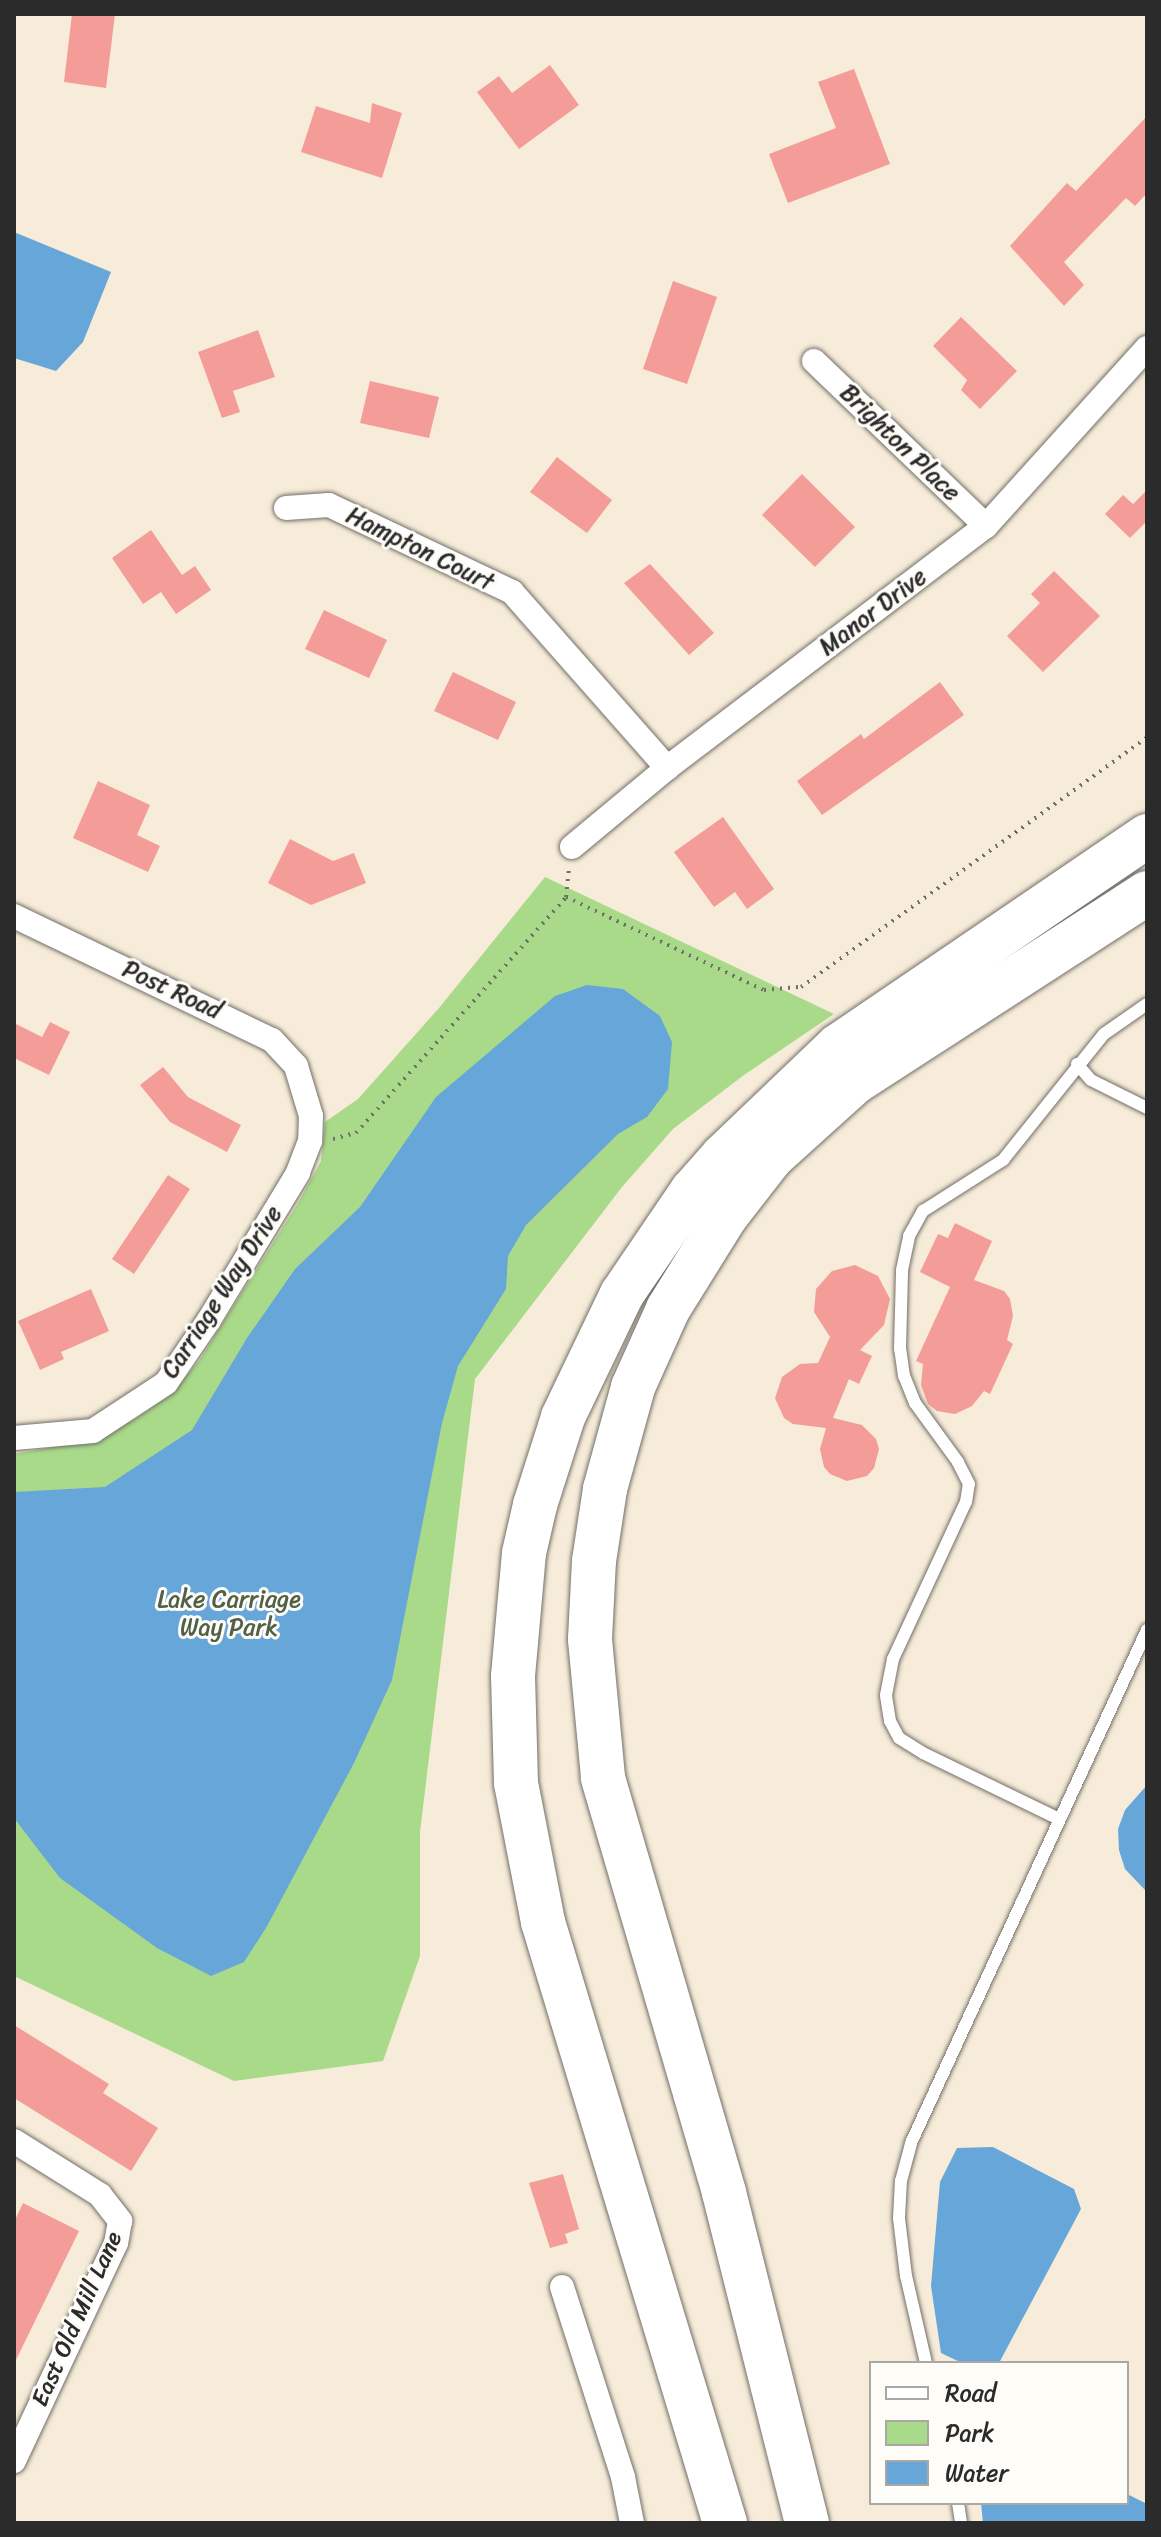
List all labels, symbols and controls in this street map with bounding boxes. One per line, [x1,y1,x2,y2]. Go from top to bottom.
street label: Brighton Place [834,378,966,508]
street label: Hampton Court [341,501,499,597]
street label: Manor Drive [814,562,932,662]
street label: Post Road [118,955,226,1025]
street label: Carriage Way Drive [156,1200,288,1384]
park label: Lake Carriage Way Park [157,1586,301,1642]
street label: East Old Mill Lane [25,2227,129,2411]
legend [869,2361,1129,2505]
text: Road [945,2372,996,2414]
text: Park [945,2412,994,2454]
text: Water [945,2452,1008,2494]

